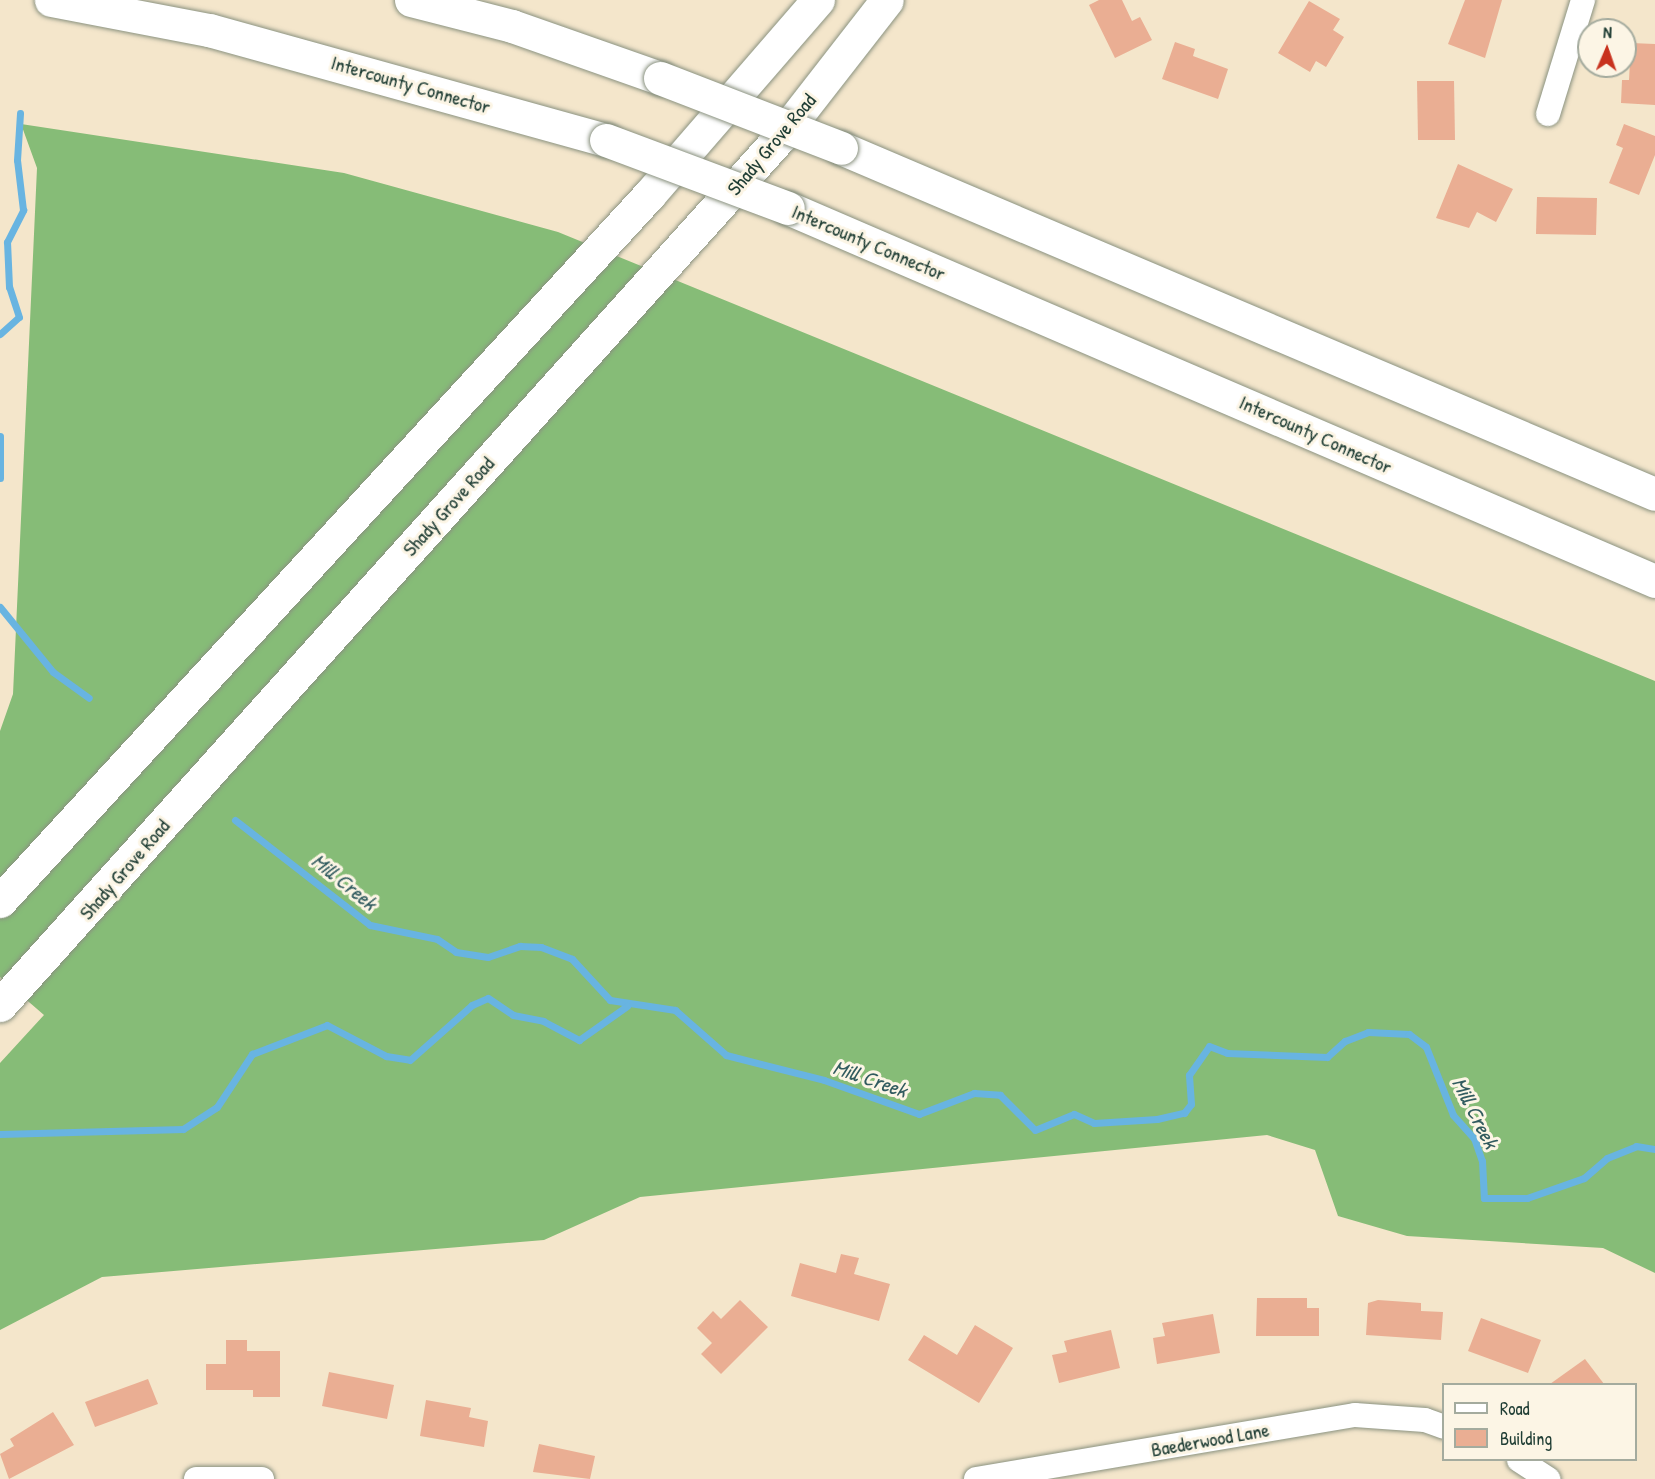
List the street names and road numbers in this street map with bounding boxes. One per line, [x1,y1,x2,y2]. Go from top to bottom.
street label: Intercounty Connector [329,50,493,118]
street label: Shady Grove Road [722,88,820,200]
street label: Intercounty Connector [789,199,949,285]
street label: Intercounty Connector [1236,390,1396,478]
street label: Shady Grove Road [397,452,499,560]
street label: Shady Grove Road [74,814,174,924]
street label: Baederwood Lane [1149,1417,1271,1461]

